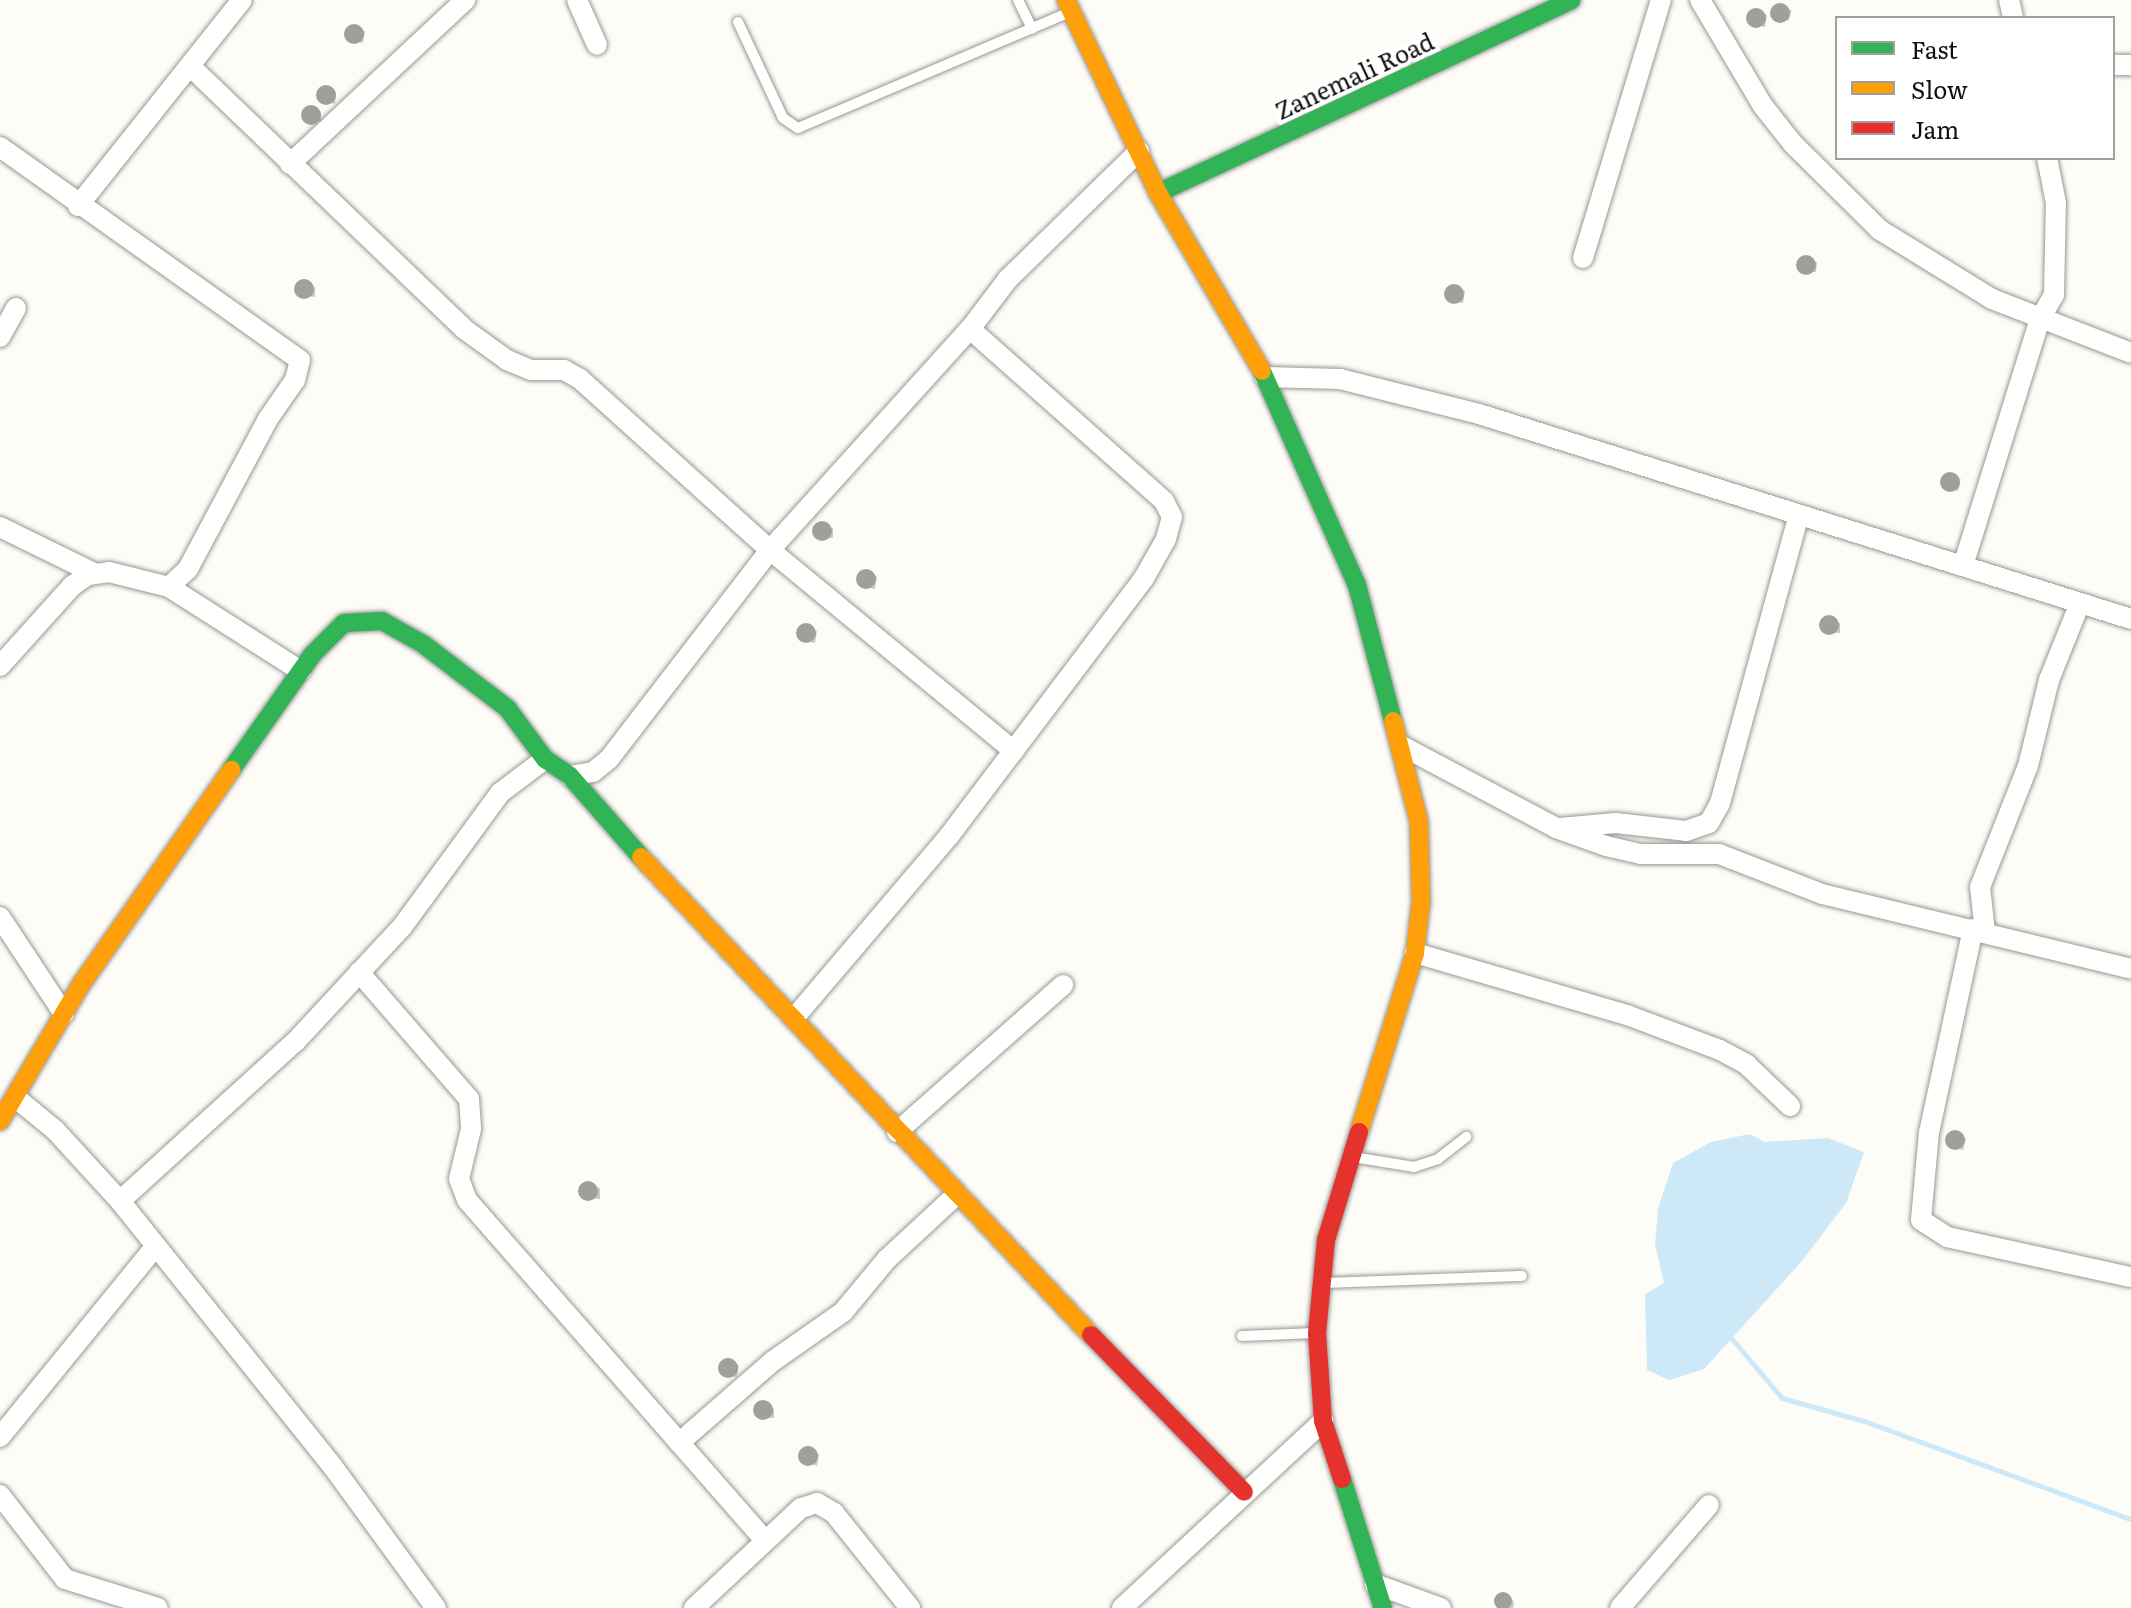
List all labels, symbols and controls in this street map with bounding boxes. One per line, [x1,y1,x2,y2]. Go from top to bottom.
legend [1835,16,2115,160]
street label: Zanemali Road [1270,26,1438,124]
text: Fast [1911,31,1958,66]
text: Slow [1911,71,1968,106]
text: Jam [1911,111,1959,146]

